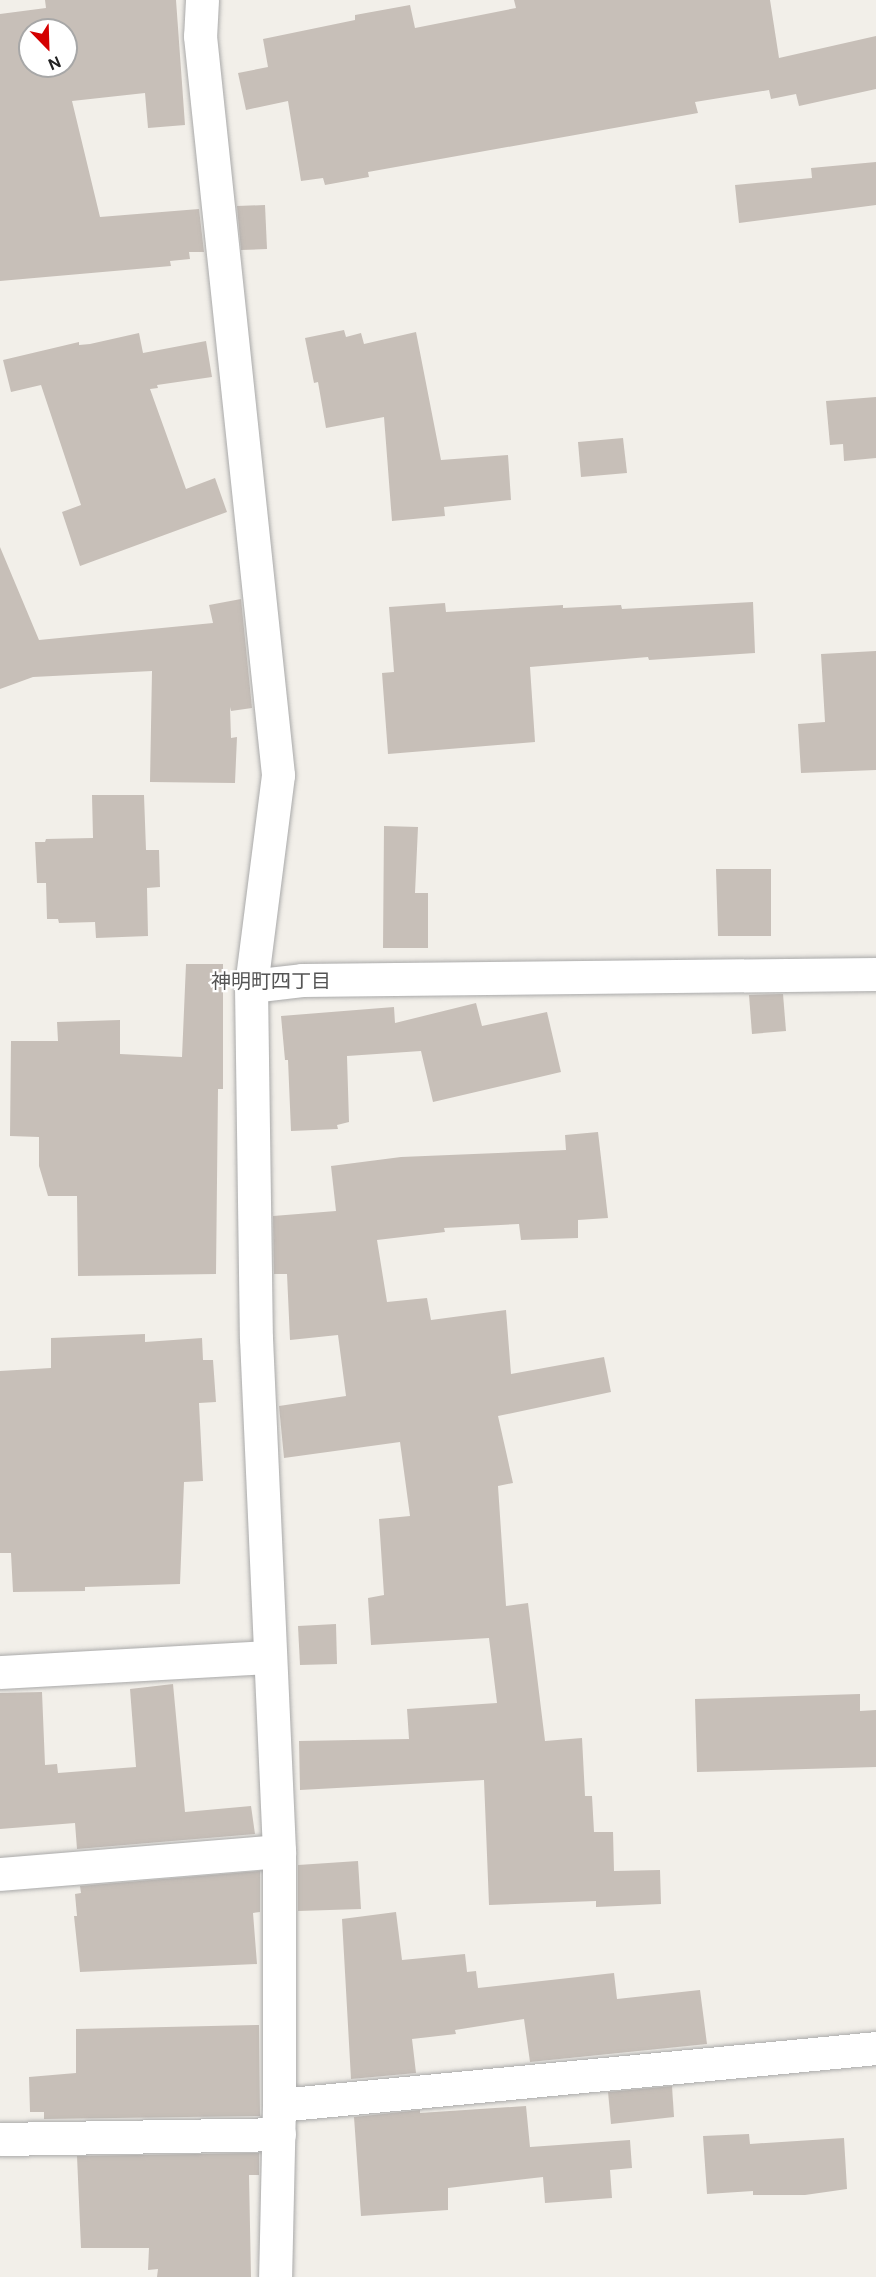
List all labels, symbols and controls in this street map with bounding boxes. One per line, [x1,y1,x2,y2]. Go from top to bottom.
north arrow [18,18,78,78]
text: N [45,51,64,75]
district label: 神明町四丁目 [211,969,331,993]

